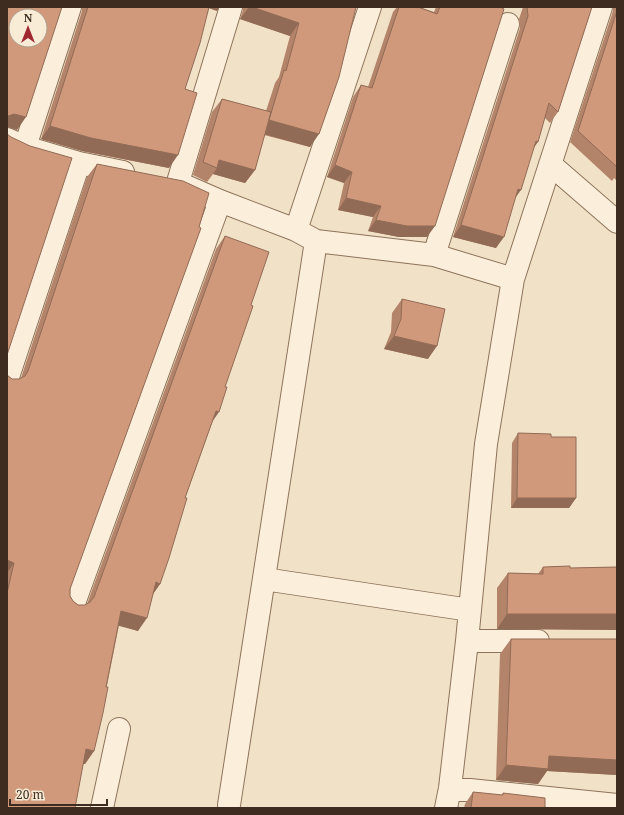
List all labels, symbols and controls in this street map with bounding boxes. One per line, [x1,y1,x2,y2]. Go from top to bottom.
north arrow [8,8,48,48]
text: N [24,10,33,25]
scale bar [10,781,107,807]
text: 20 m [16,786,44,803]

